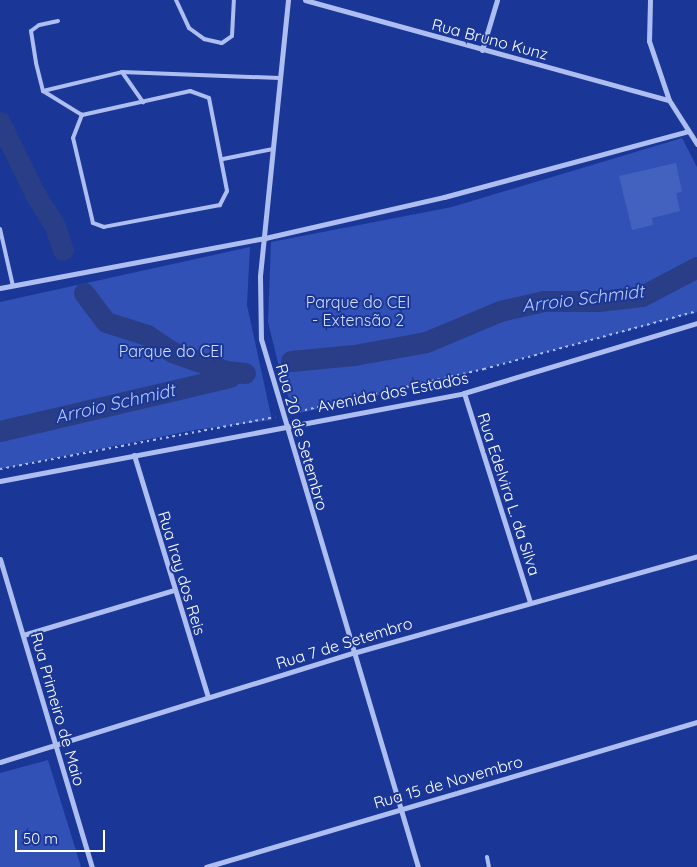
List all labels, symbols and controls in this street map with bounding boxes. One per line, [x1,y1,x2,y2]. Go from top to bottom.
street label: Rua Bruno Kunz [430,14,550,64]
water label: Arroio Schmidt [521,281,645,317]
park label: Parque do CEI - Extensão 2 [306,292,410,330]
park label: Parque do CEI [119,341,223,361]
street label: Rua 20 de Setembro [272,361,332,513]
street label: Avenida dos Estados [316,368,470,416]
water label: Arroio Schmidt [53,380,177,428]
street label: Rua Edelvira L. da Silva [474,410,544,578]
street label: Rua Iray dos Reis [154,509,210,637]
street label: Rua 7 de Setembro [273,613,415,673]
street label: Rua Primeiro de Maio [27,630,89,788]
street label: Rua 15 de Novembro [371,752,525,812]
scale bar [18,820,108,852]
text: 50 m [23,829,58,848]

